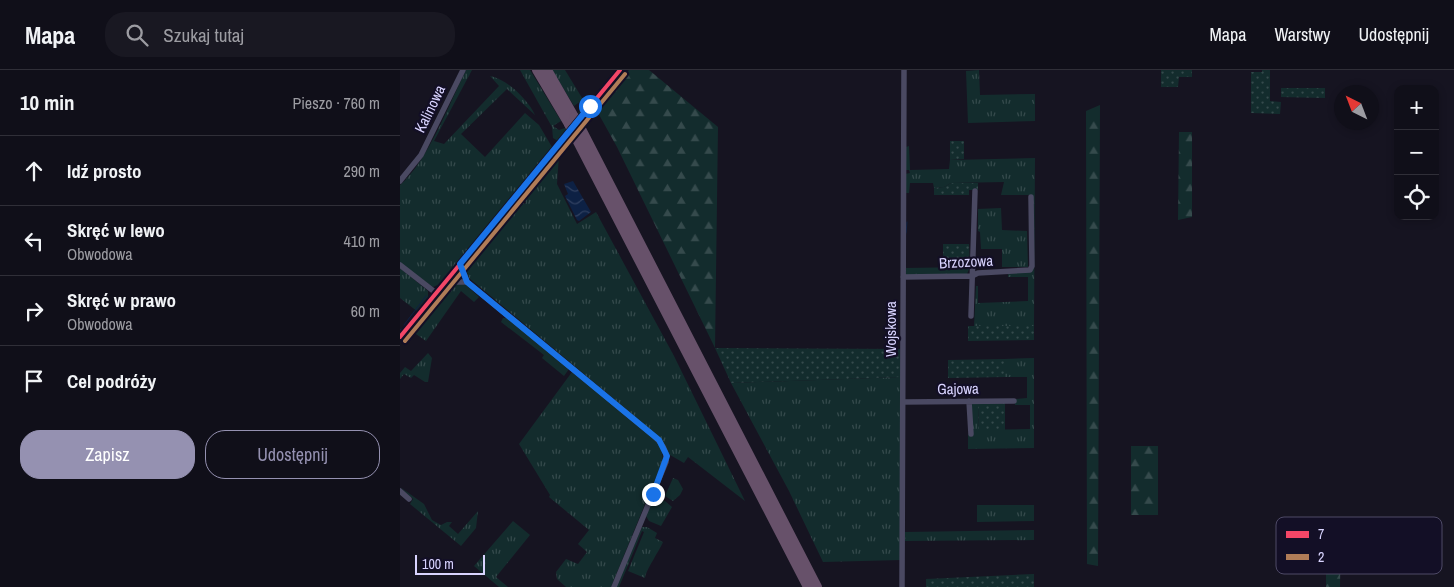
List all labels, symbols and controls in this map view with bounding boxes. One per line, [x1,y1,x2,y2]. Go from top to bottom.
search box [105,12,455,57]
text: Mapa [25,19,75,51]
icon: search [123,21,151,49]
text: Szukaj tutaj [163,22,244,48]
text: Mapa [1209,22,1246,47]
text: Warstwy [1274,22,1330,47]
text: Udostępnij [1358,22,1429,47]
street label: Kalinowa [409,81,450,136]
north arrow [1334,85,1379,130]
map controls [1394,85,1439,220]
button: + [1394,85,1439,130]
text: 10 min [20,88,75,117]
text: Pieszo · 760 m [292,92,380,114]
route start [579,95,602,118]
button: − [1394,130,1439,175]
icon: ahead [20,157,48,185]
text: Idź prosto [67,158,141,184]
text: 290 m [344,160,380,182]
button: locate [1394,175,1439,220]
text: Skręć w lewo [67,217,165,243]
icon: left [20,227,48,255]
text: 410 m [344,230,380,252]
text: Obwodowa [67,243,133,265]
street label: Brzozowa [938,250,994,273]
text: Skręć w prawo [67,287,176,313]
icon: right [20,297,48,325]
text: 60 m [351,300,380,322]
street label: Wojskowa [880,301,901,357]
text: Obwodowa [67,313,133,335]
icon: arrive [20,367,48,395]
text: Cel podróży [67,368,156,394]
street label: Gajowa [937,378,979,399]
button: Zapisz [20,430,195,479]
button: Udostępnij [205,430,380,479]
route end [642,483,665,506]
legend [1276,517,1442,574]
text: 7 [1318,525,1324,543]
text: 2 [1318,548,1324,566]
scale bar [415,552,485,575]
text: 100 m [422,555,454,573]

